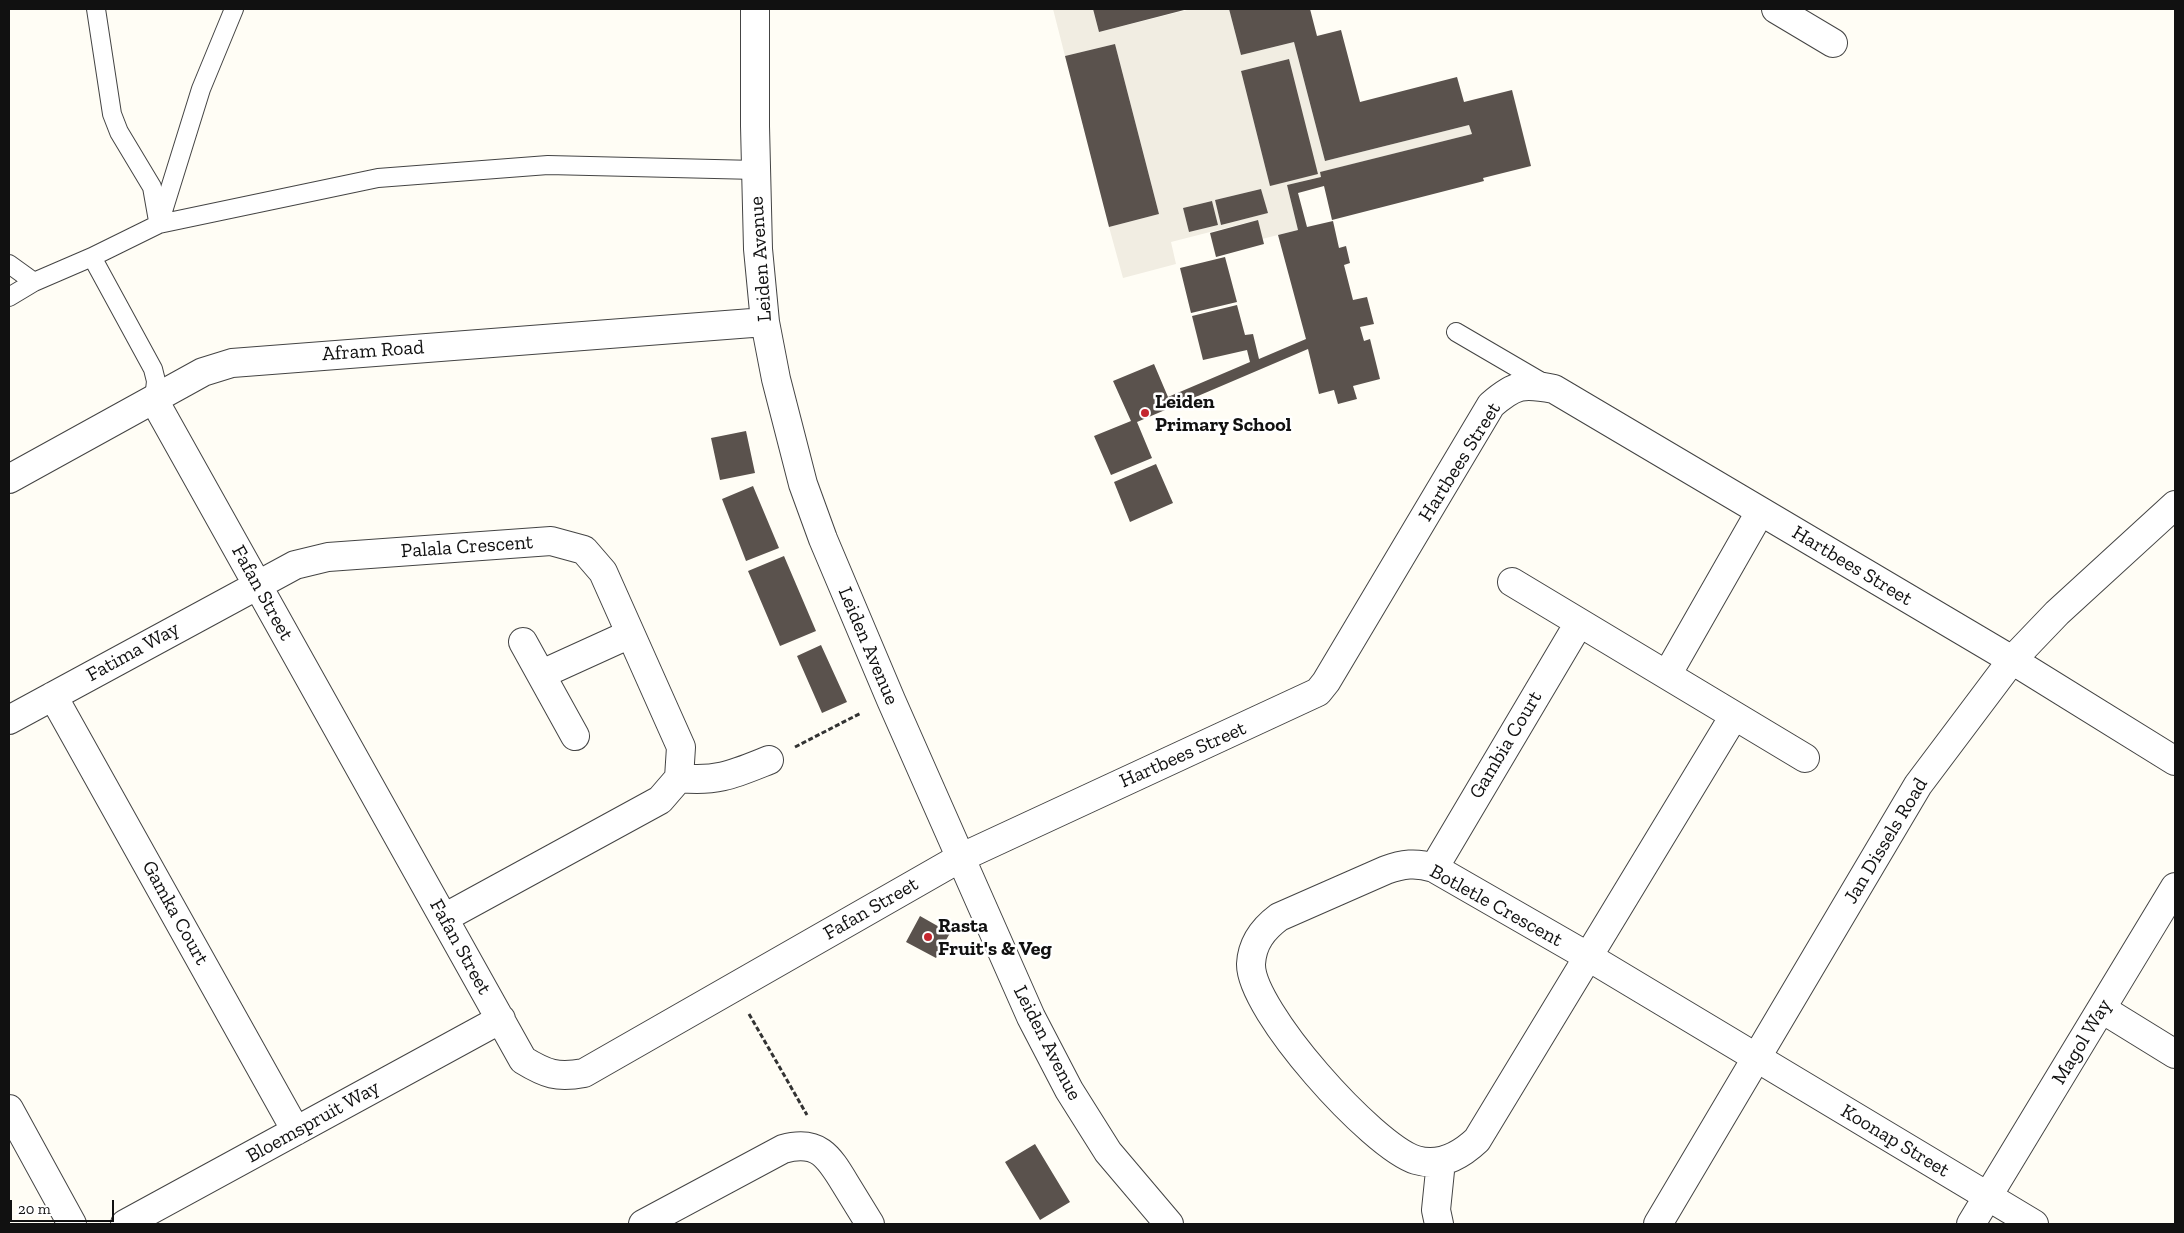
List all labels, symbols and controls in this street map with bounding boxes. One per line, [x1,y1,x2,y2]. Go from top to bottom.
street label: Leiden Avenue [745,195,777,323]
street label: Afram Road [321,335,425,367]
place label: Leiden Primary School [1155,390,1291,437]
street label: Hartbees Street [1414,398,1506,526]
marker: Leiden Primary School [1139,407,1151,419]
street label: Hartbees Street [1788,521,1916,611]
street label: Palala Crescent [400,530,534,564]
street label: Fafan Street [226,541,298,645]
street label: Leiden Avenue [832,583,904,709]
street label: Fatima Way [82,617,184,687]
street label: Gambia Court [1464,687,1548,803]
street label: Hartbees Street [1116,716,1250,794]
street label: Jan Dissels Road [1839,774,1933,908]
street label: Gamka Court [136,857,214,969]
street label: Botletle Crescent [1425,860,1567,952]
street label: Fafan Street [819,872,923,946]
street label: Fafan Street [424,895,496,999]
place label: Rasta Fruit's & Veg [938,914,1052,961]
marker: Rasta Fruit's & Veg [922,931,934,943]
street label: Leiden Avenue [1008,982,1086,1104]
street label: Magol Way [2047,995,2117,1089]
street label: Bloemspruit Way [242,1076,384,1168]
street label: Koonap Street [1836,1099,1954,1183]
scale bar [12,1190,116,1222]
text: 20 m [18,1200,51,1218]

